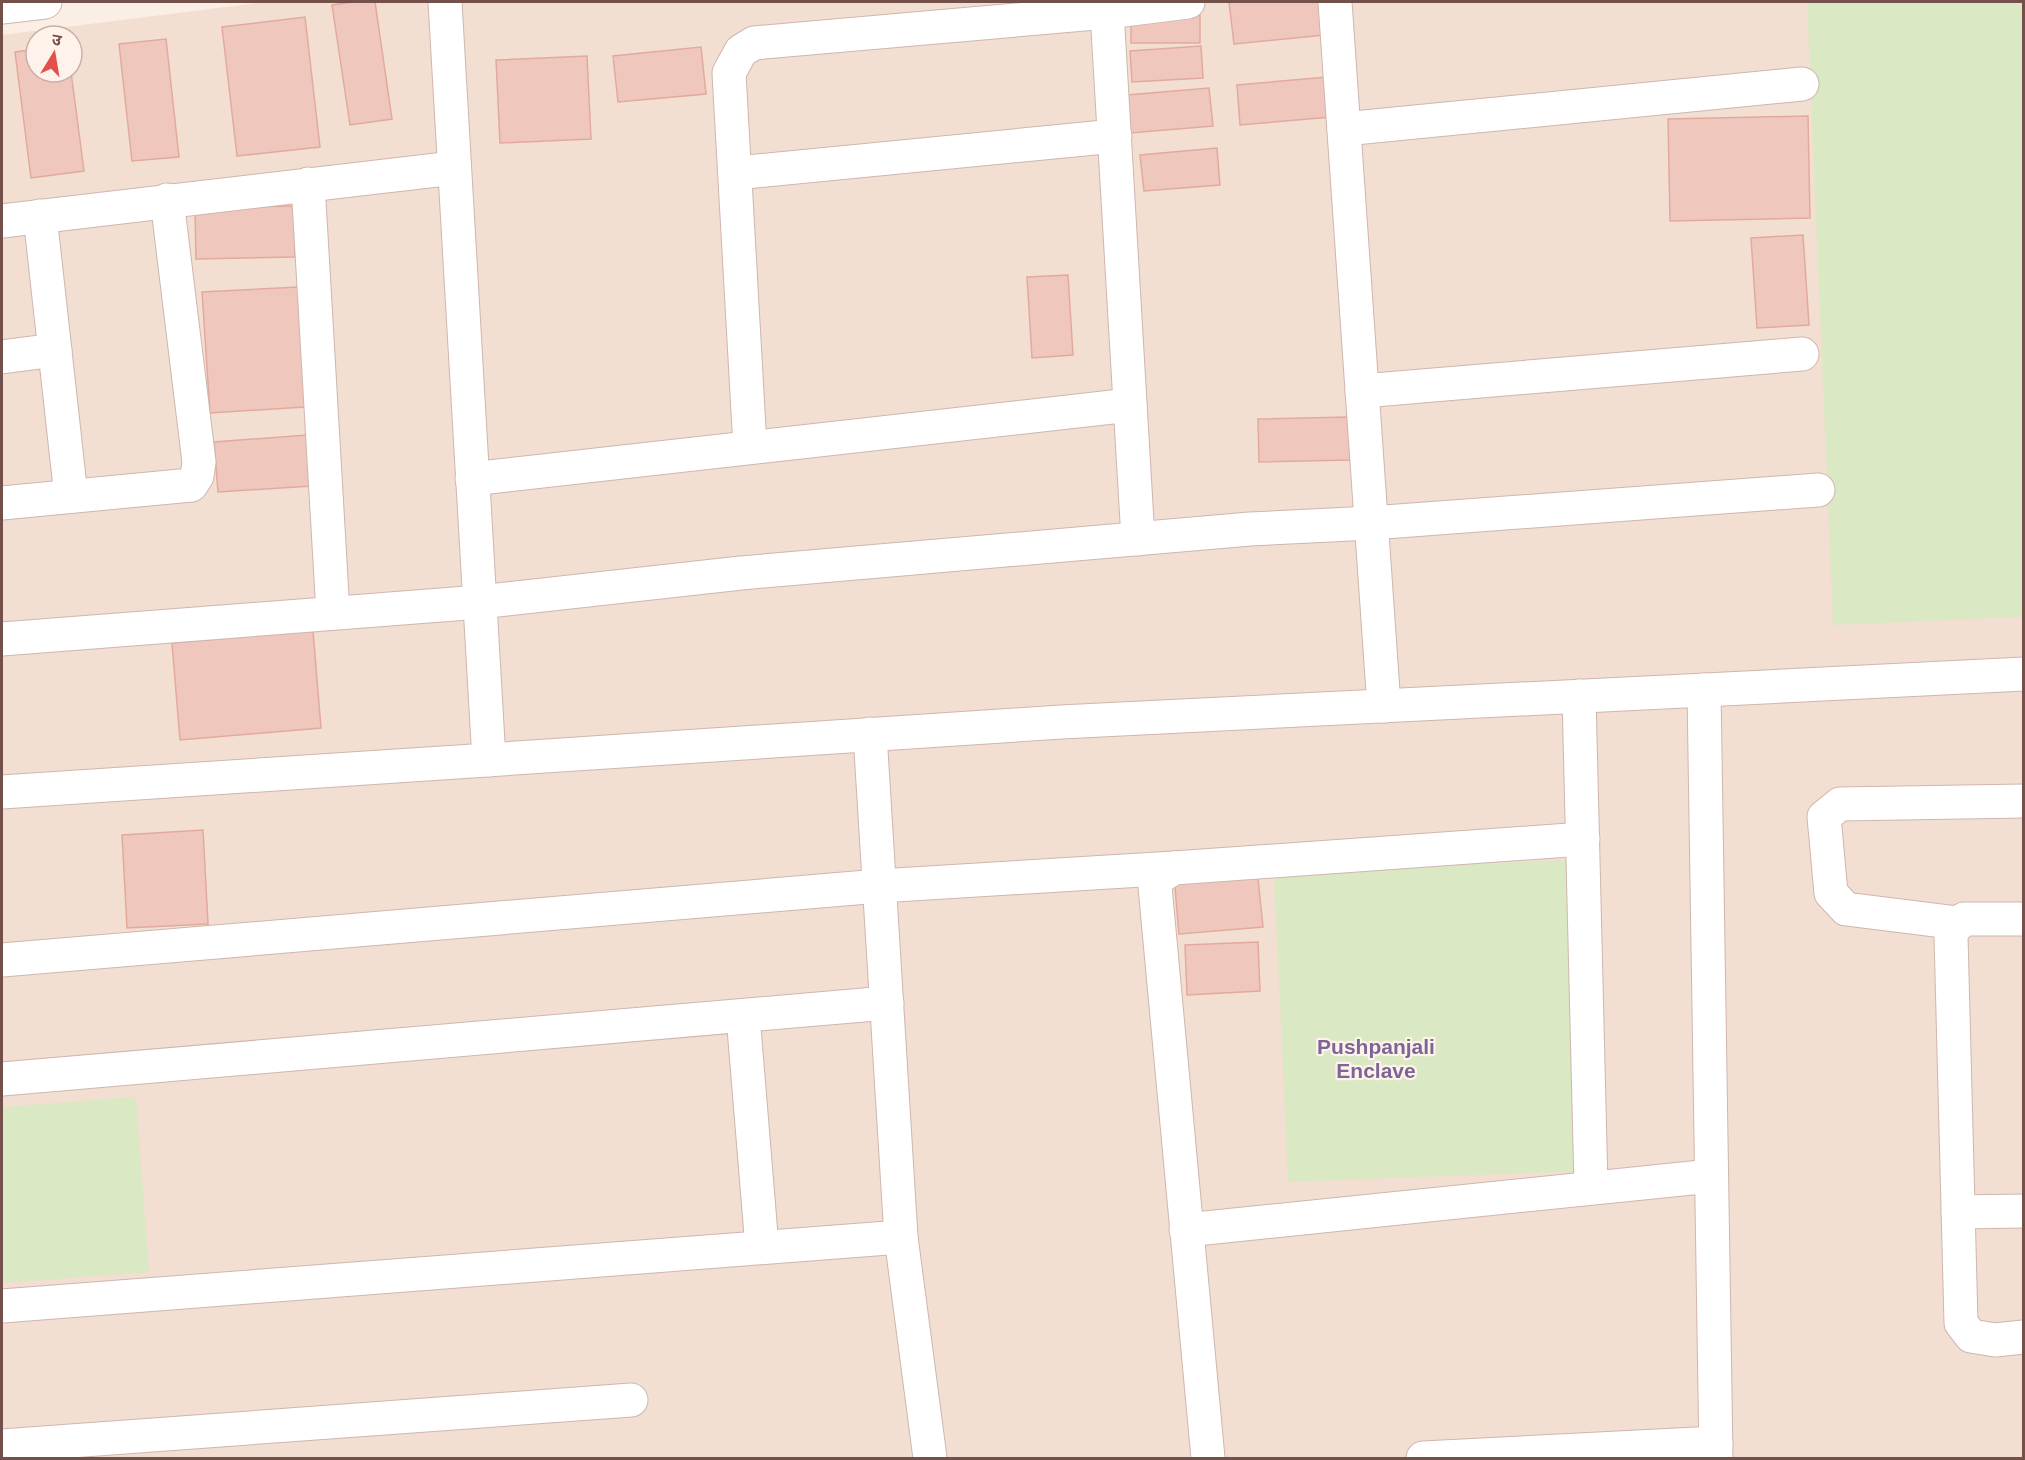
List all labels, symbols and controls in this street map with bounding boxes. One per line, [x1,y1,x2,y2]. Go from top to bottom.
north arrow [24,24,84,84]
text: उ [51,31,64,49]
district label: Pushpanjali Enclave [1317,1035,1435,1082]

